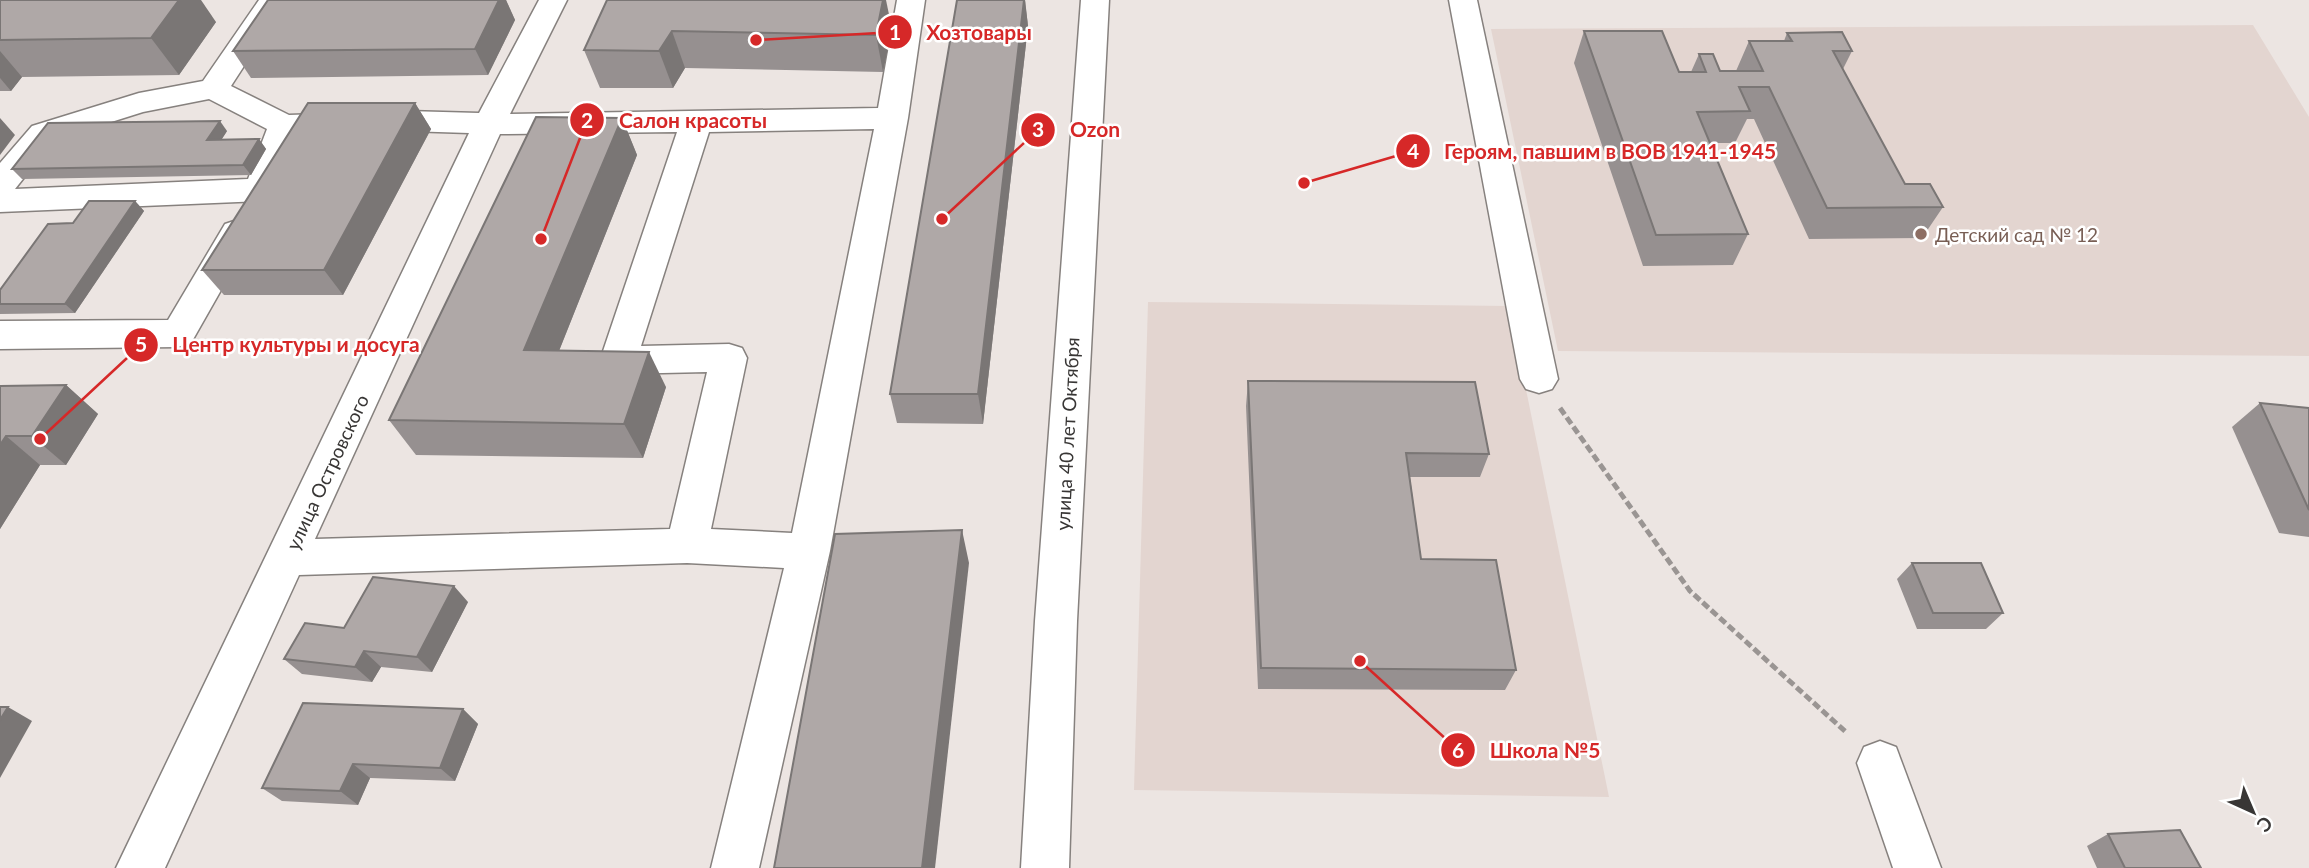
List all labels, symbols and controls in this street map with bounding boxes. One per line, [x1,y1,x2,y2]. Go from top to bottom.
callout: Хозтовары [877,11,1046,53]
text: 1 [889,19,901,44]
text: Хозтовары [926,19,1032,44]
callout: Салон красоты [570,99,781,141]
text: 2 [581,107,593,132]
text: Салон красоты [619,107,767,132]
callout: Ozon [1020,109,1134,151]
text: 3 [1032,116,1044,141]
text: Ozon [1070,116,1120,141]
callout: Героям, павшим в ВОВ 1941-1945 [1395,130,1790,172]
text: 4 [1407,138,1419,163]
text: Героям, павшим в ВОВ 1941-1945 [1444,138,1776,163]
place label: Детский сад № 12 [1935,223,2098,246]
marker: Детский сад № 12 [1913,226,1929,242]
callout: Центр культуры и досуга [123,324,434,366]
text: 5 [135,331,147,356]
text: Центр культуры и досуга [172,331,420,356]
street label: улица 40 лет Октября [1050,337,1084,531]
street label: улица Островского [281,391,373,553]
callout: Школа №5 [1441,729,1614,771]
text: 6 [1452,737,1464,762]
text: Школа №5 [1490,737,1600,762]
north arrow [2218,777,2288,847]
text: С [2252,812,2278,838]

